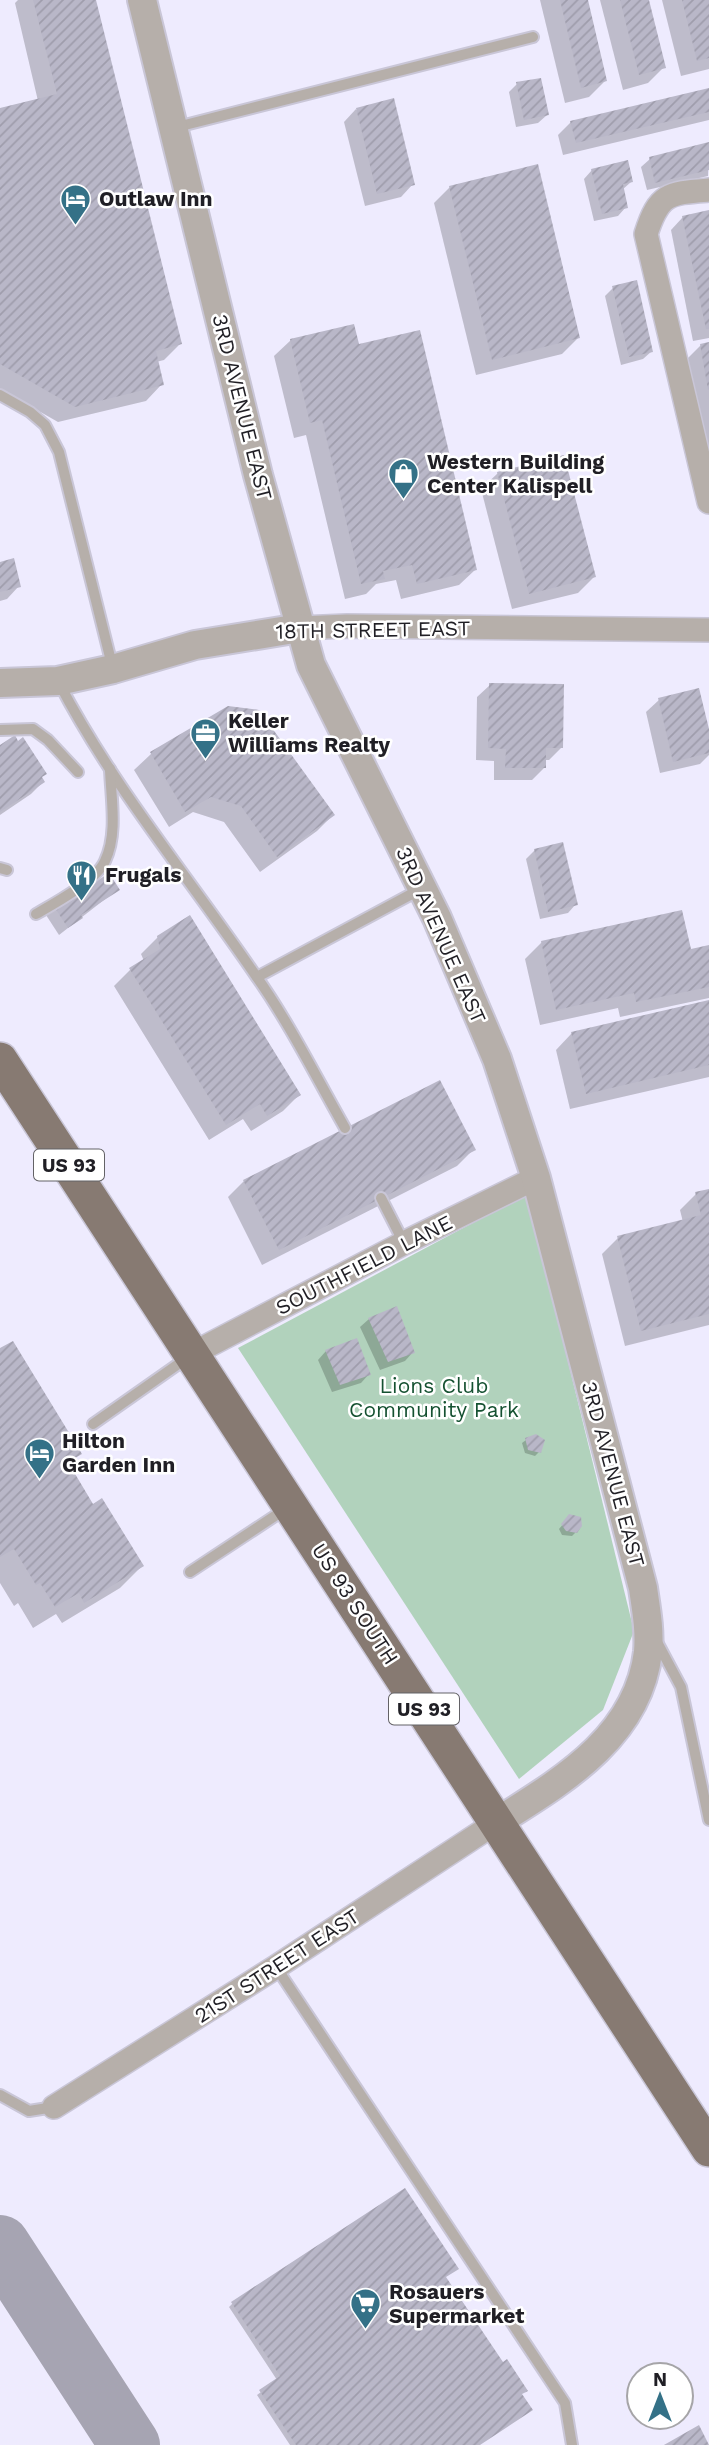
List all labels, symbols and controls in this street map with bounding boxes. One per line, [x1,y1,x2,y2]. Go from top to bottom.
hotel icon: Outlaw Inn [59,182,93,226]
place label: Outlaw Inn [99,186,213,211]
street label: 3RD AVENUE EAST [207,311,278,503]
place label: Western Building Center Kalispell [427,449,604,498]
shop icon: Western Building Center Kalispell [387,457,421,501]
street label: 18TH STREET EAST [276,615,471,644]
place label: Keller Williams Realty [228,708,390,757]
office icon: Keller Williams Realty [188,716,222,760]
street label: 3RD AVENUE EAST [391,843,492,1027]
restaurant icon: Frugals [65,858,99,902]
place label: Frugals [105,862,182,887]
road number: US 93 [34,1149,104,1180]
street label: SOUTHFIELD LANE [271,1209,456,1320]
park label: Lions Club Community Park [349,1373,519,1422]
street label: 3RD AVENUE EAST [577,1379,650,1570]
place label: Hilton Garden Inn [62,1428,175,1477]
hotel icon: Hilton Garden Inn [22,1436,56,1480]
street label: US 93 SOUTH [307,1538,404,1669]
road number: US 93 [389,1694,459,1724]
street label: 21ST STREET EAST [190,1903,364,2028]
place label: Rosauers Supermarket [389,2279,525,2328]
supermarket icon: Rosauers Supermarket [349,2287,383,2331]
north arrow [625,2361,695,2431]
text: N [653,2368,667,2391]

